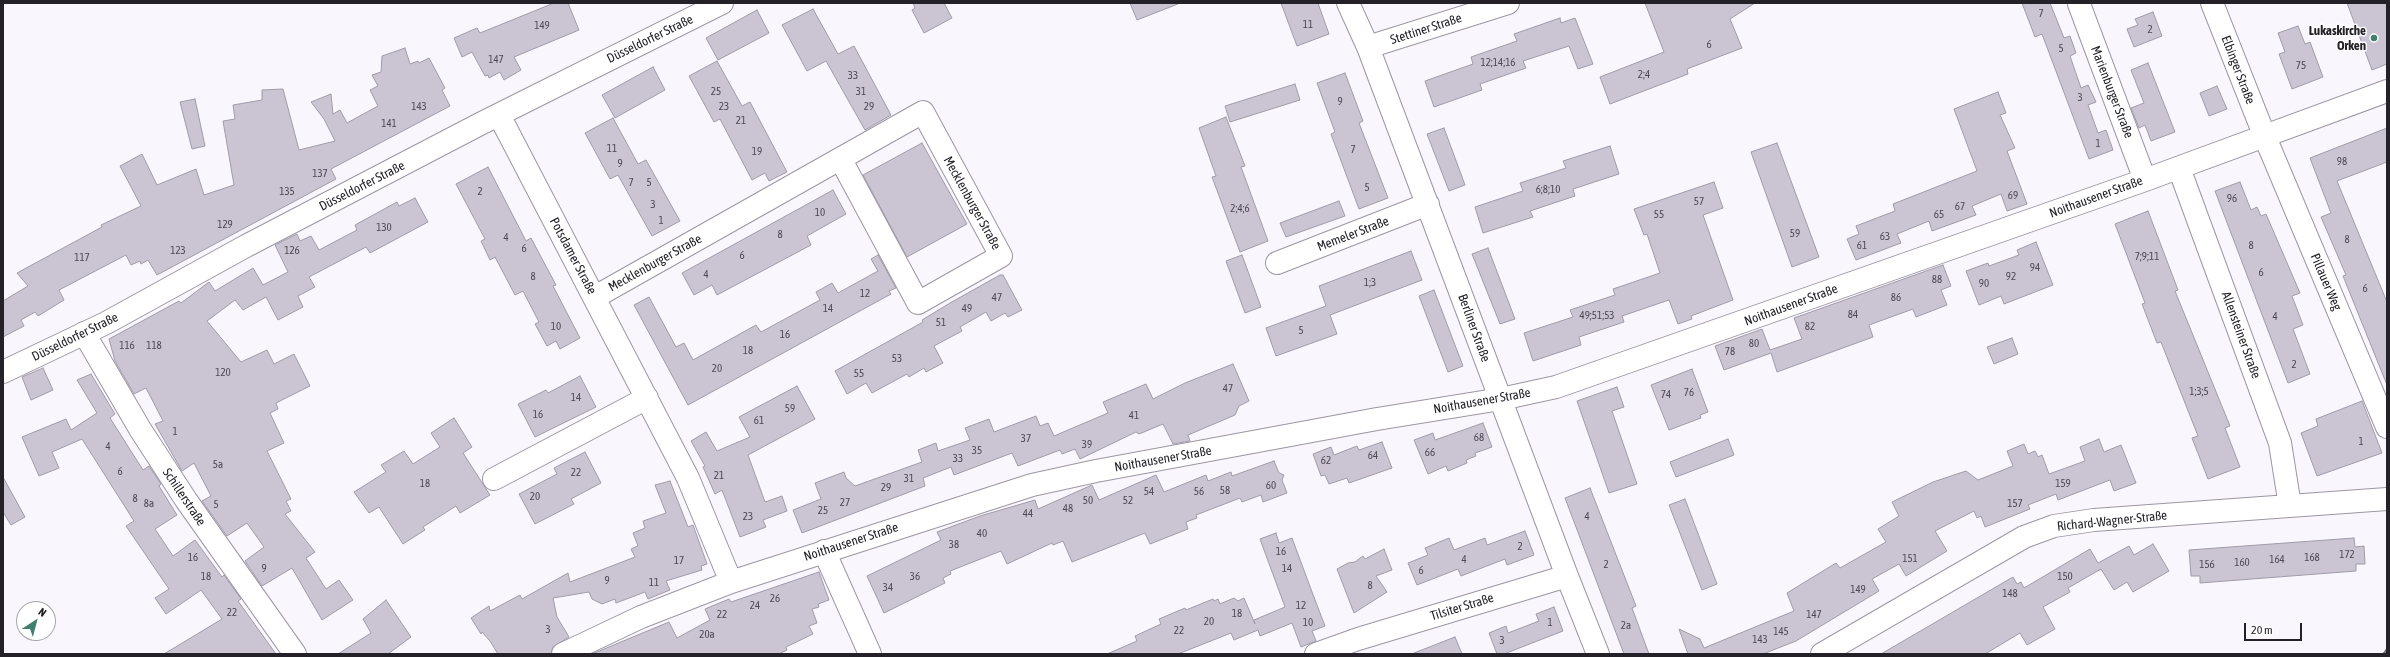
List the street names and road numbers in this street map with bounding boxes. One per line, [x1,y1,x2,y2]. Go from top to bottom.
street label: Stettiner Straße [1388,10,1464,48]
street label: Düsseldorfer Straße [604,11,696,67]
street label: Elbinger Straße [2218,34,2258,106]
street label: Marienburger Straße [2087,44,2137,140]
street label: Mecklenburger Straße [940,154,1004,252]
street label: Düsseldorfer Straße [317,158,407,214]
street label: Noithausener Straße [2047,173,2145,221]
street label: Memeler Straße [1315,213,1391,255]
street label: Potsdamer Straße [546,215,600,297]
street label: Mecklenburger Straße [606,231,704,295]
street label: Pillauer Weg [2307,251,2345,313]
street label: Noithausener Straße [1742,281,1840,329]
street label: Allensteiner Straße [2218,290,2264,380]
street label: Berliner Straße [1455,292,1493,364]
street label: Düsseldorfer Straße [29,309,121,365]
street label: Noithausener Straße [1432,385,1532,417]
street label: Noithausener Straße [1113,443,1213,475]
street label: Schillerstraße [159,465,209,529]
street label: Richard-Wagner-Straße [2056,507,2168,535]
street label: Noithausener Straße [802,519,900,565]
street label: Tilsiter Straße [1428,590,1496,624]

